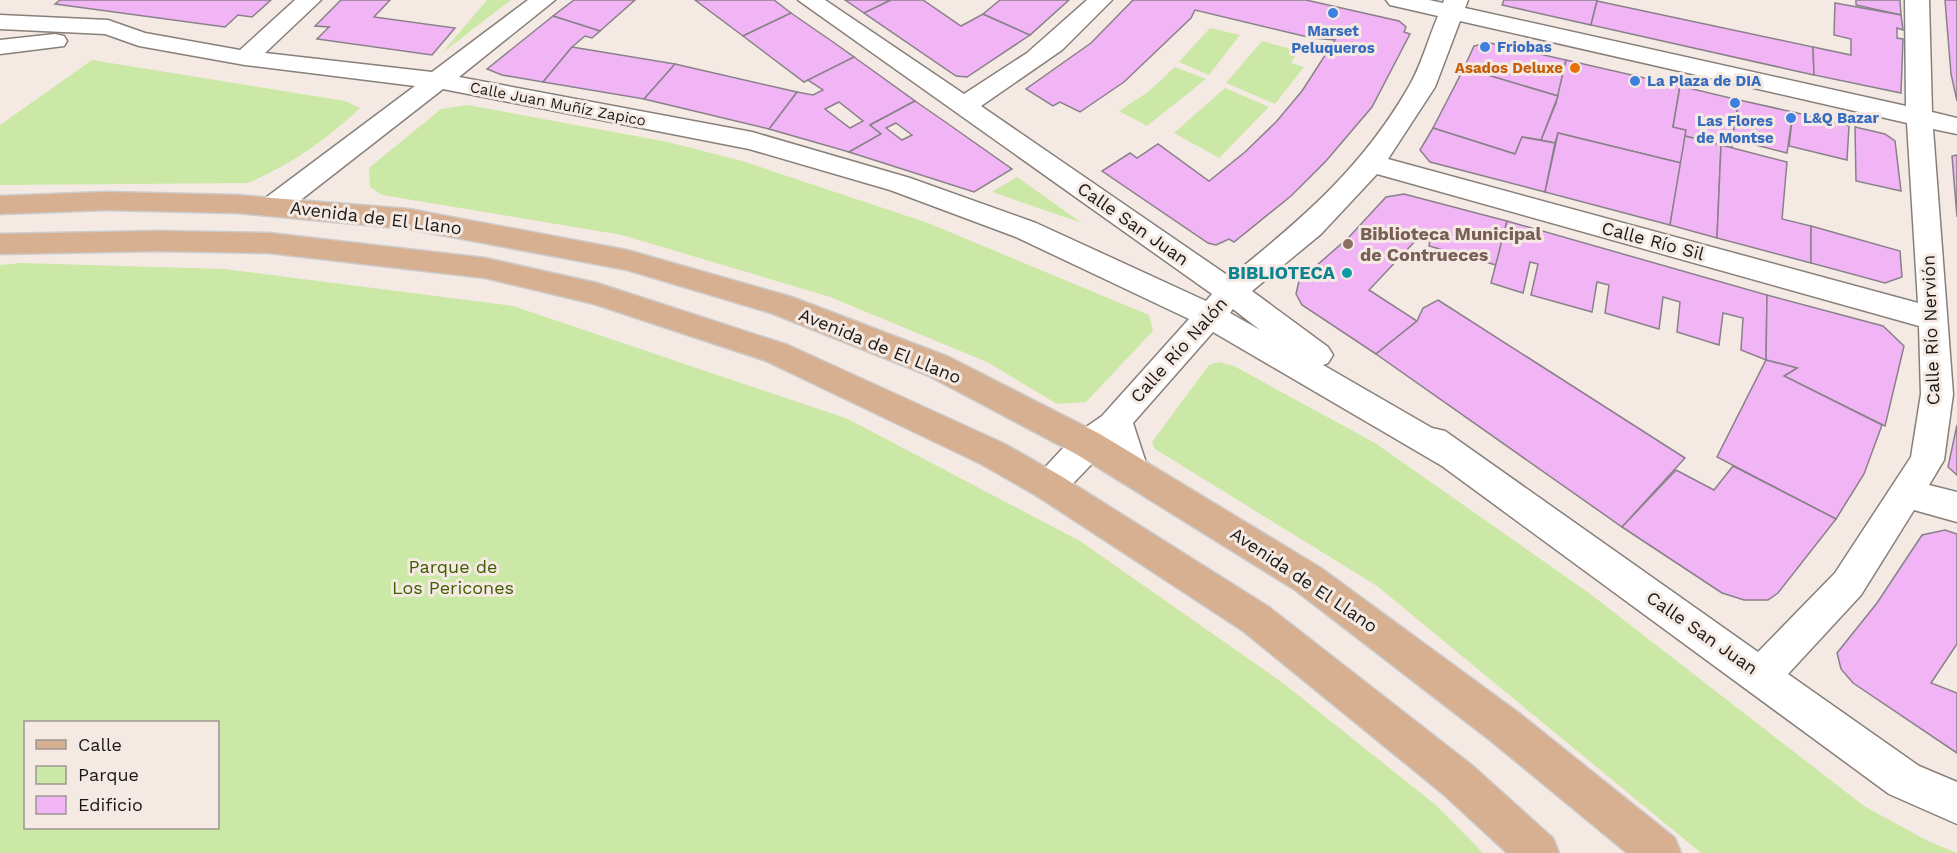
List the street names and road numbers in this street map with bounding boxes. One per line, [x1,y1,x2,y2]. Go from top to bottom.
street label: Calle Juan Muñíz Zapico [468,78,648,130]
street label: Calle San Juan [1074,177,1193,270]
street label: Avenida de El Llano [289,197,463,238]
street label: Calle Río Sil [1599,217,1707,264]
street label: Calle Río Nervión [1917,254,1944,406]
street label: Calle Río Nalón [1126,293,1231,407]
street label: Avenida de El Llano [796,303,964,388]
street label: Avenida de El Llano [1227,523,1382,637]
street label: Calle San Juan [1643,586,1762,679]

